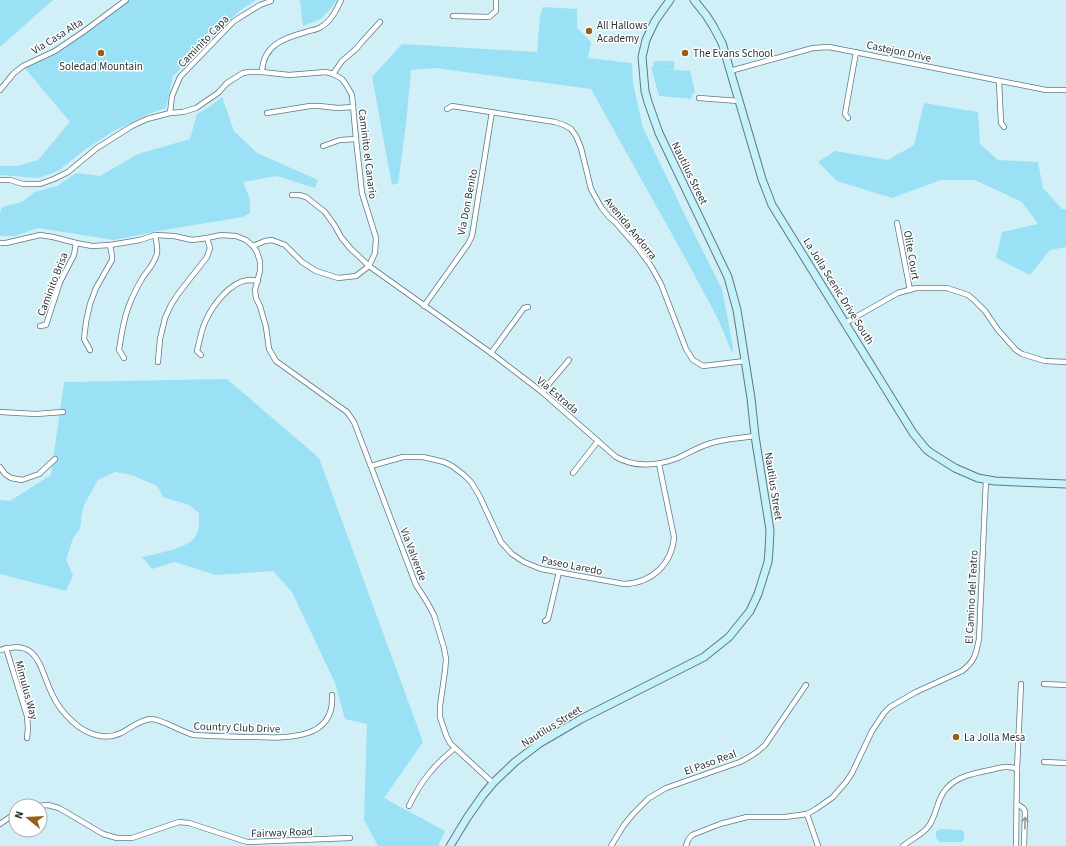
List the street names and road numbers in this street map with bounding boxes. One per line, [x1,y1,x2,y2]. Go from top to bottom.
street label: Caminito Capa [175,12,232,71]
street label: Via Casa Alta [29,15,86,58]
street label: Castejon Drive [865,37,933,66]
street label: Caminito el Canario [355,108,380,200]
street label: Nautilus Street [668,139,711,207]
street label: Via Don Benito [454,168,481,237]
street label: Avenida Andorra [601,194,660,263]
street label: Olite Court [900,229,923,281]
street label: La Jolla Scenic Drive South [800,235,878,348]
street label: Caminito Brisa [33,250,72,318]
street label: Via Estrada [533,373,582,417]
street label: Nautilus Street [761,451,786,521]
street label: Via Valverde [397,525,431,583]
street label: El Camino del Teatro [962,549,981,645]
street label: Paseo Laredo [540,552,604,579]
street label: Mimulus Way [11,659,42,721]
street label: Nautilus Street [518,702,584,751]
street label: Country Club Drive [193,718,281,737]
street label: El Paso Real [682,746,739,779]
street label: Fairway Road [251,824,313,841]

